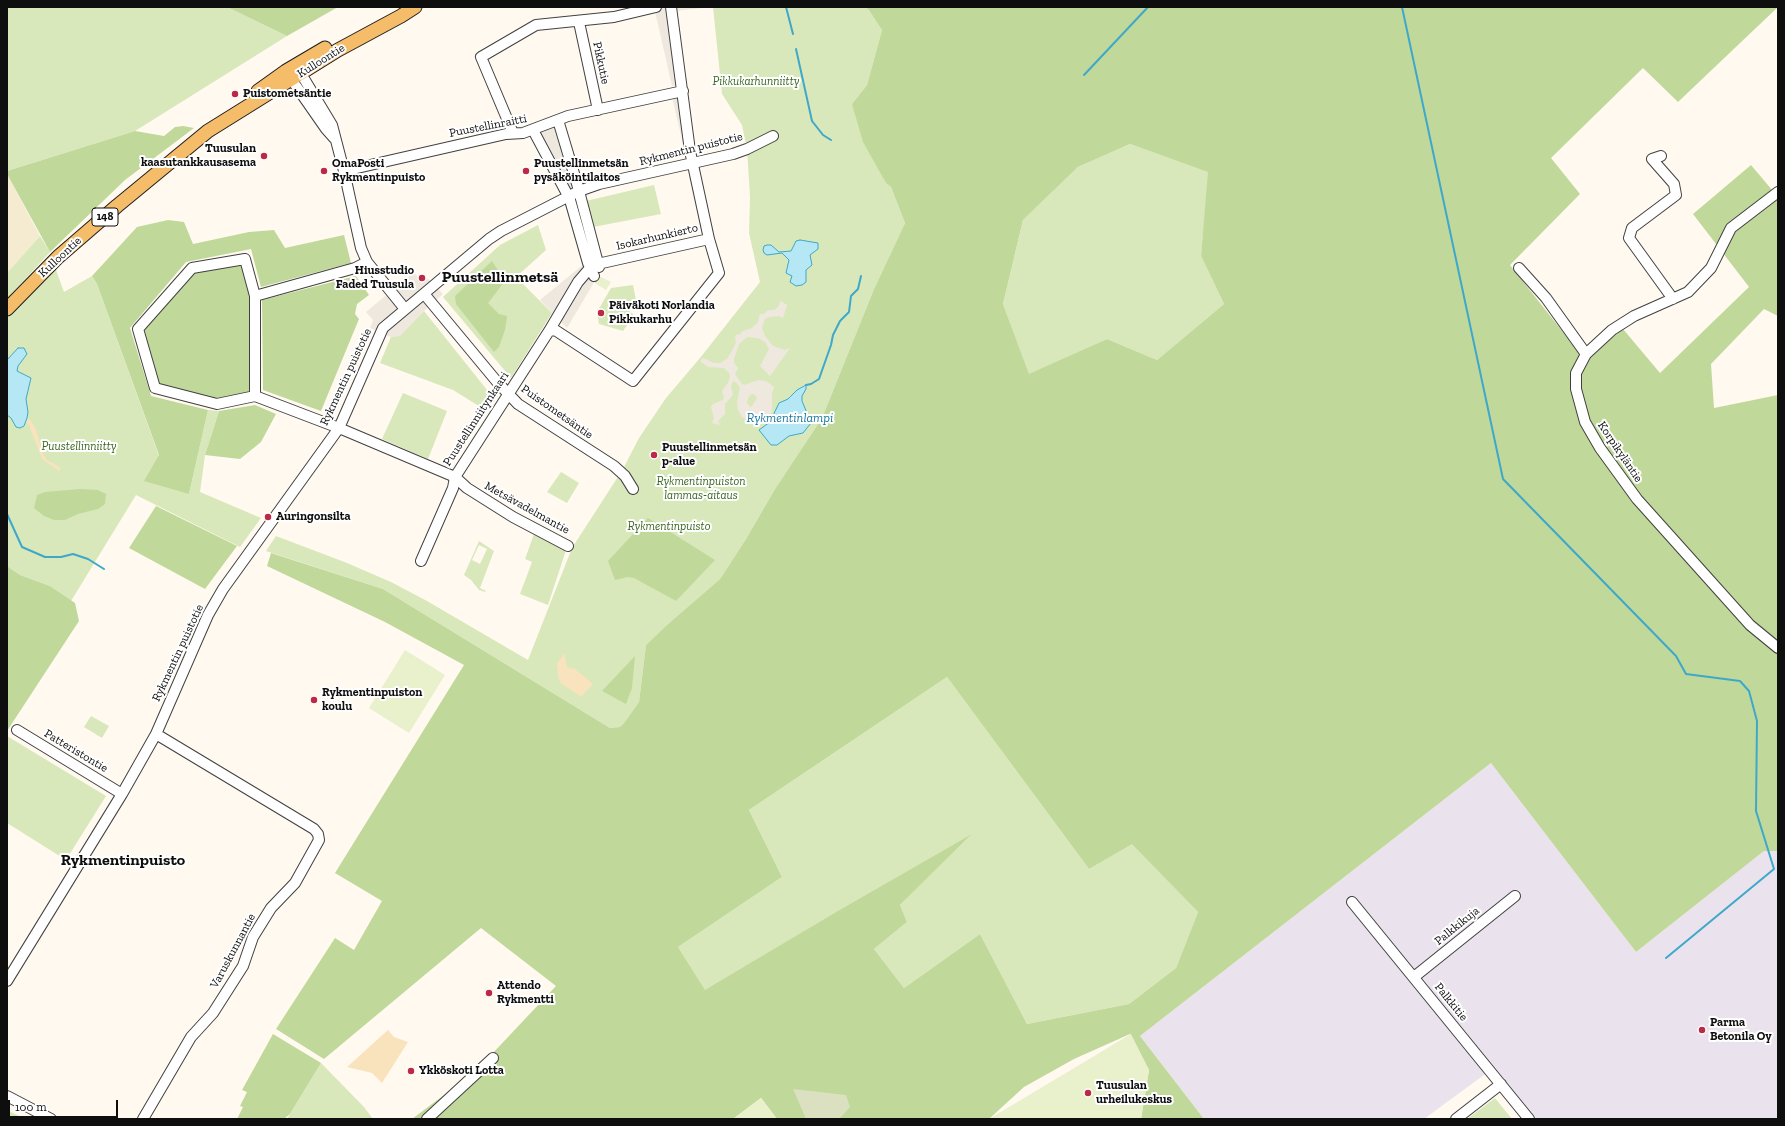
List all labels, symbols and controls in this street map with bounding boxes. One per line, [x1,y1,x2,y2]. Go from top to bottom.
street label: Kulloontie [295,41,347,81]
street label: Pikkutie [589,41,613,85]
park label: Pikkukarhunniitty [713,75,799,89]
place label: Puistometsäntie [243,87,331,101]
marker: Puistometsäntie [230,89,240,99]
street label: Puustellinraitti [448,111,528,141]
street label: Rykmentin puistotie [638,129,744,169]
place label: Tuusulan kaasutankkausasema [141,142,256,170]
marker: Tuusulan kaasutankkausasema [259,151,269,161]
place label: OmaPosti Rykmentinpuisto [332,157,425,185]
place label: Puustellinmetsän pysäköintilaitos [534,157,629,185]
marker: OmaPosti Rykmentinpuisto [319,166,329,176]
marker: Puustellinmetsän pysäköintilaitos [521,166,531,176]
road number: 148 [92,208,118,226]
street label: Isokarhunkierto [615,221,699,253]
street label: Kulloontie [36,234,84,280]
place label: Hiusstudio Faded Tuusula [336,264,414,292]
district label: Puustellinmetsä [442,267,558,287]
marker: Hiusstudio Faded Tuusula [417,273,427,283]
place label: Päiväkoti Norlandia Pikkukarhu [609,299,715,327]
marker: Päiväkoti Norlandia Pikkukarhu [596,308,606,318]
street label: Rykmentin puistotie [317,326,375,428]
street label: Puustellinniitynkaari [440,369,512,469]
street label: Puistometsäntie [518,382,596,442]
water label: Rykmentinlampi [747,410,833,426]
street label: Korpikyläntie [1594,419,1646,485]
park label: Puustellinniitty [42,440,116,454]
place label: Puustellinmetsän p-alue [662,441,757,469]
marker: Puustellinmetsän p-alue [649,450,659,460]
park label: Rykmentinpuiston lammas-aitaus [656,475,746,503]
street label: Metsävadelmantie [482,479,572,537]
place label: Auringonsilta [276,510,351,524]
marker: Auringonsilta [263,512,273,522]
park label: Rykmentinpuisto [628,520,710,534]
street label: Rykmentin puistotie [149,602,207,704]
place label: Rykmentinpuiston koulu [322,686,422,714]
marker: Rykmentinpuiston koulu [309,695,319,705]
street label: Patteristontie [42,726,110,776]
district label: Rykmentinpuisto [61,850,185,870]
street label: Palkkikuja [1432,904,1482,948]
street label: Varuskunnantie [207,911,259,991]
place label: Attendo Rykmentti [497,979,554,1007]
street label: Palkkitie [1431,980,1471,1024]
marker: Attendo Rykmentti [484,988,494,998]
place label: Parma Betonila Oy [1710,1016,1772,1044]
marker: Parma Betonila Oy [1697,1025,1707,1035]
place label: Ykköskoti Lotta [419,1064,504,1078]
marker: Ykköskoti Lotta [406,1066,416,1076]
place label: Tuusulan urheilukeskus [1096,1079,1172,1107]
marker: Tuusulan urheilukeskus [1083,1088,1093,1098]
scale bar [10,1092,120,1118]
text: 100 m [15,1100,47,1114]

